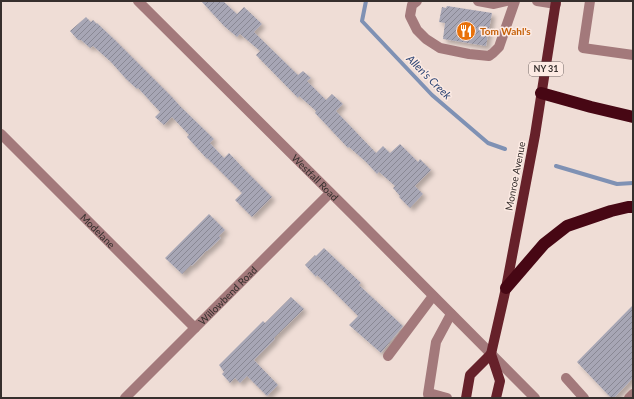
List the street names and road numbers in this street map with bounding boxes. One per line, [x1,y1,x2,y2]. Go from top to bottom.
road number: NY 31 [529,62,563,76]
street label: Monroe Avenue [502,140,528,212]
street label: Westfall Road [289,152,341,203]
street label: Modelane [78,211,118,251]
street label: Willowbend Road [196,264,259,327]

